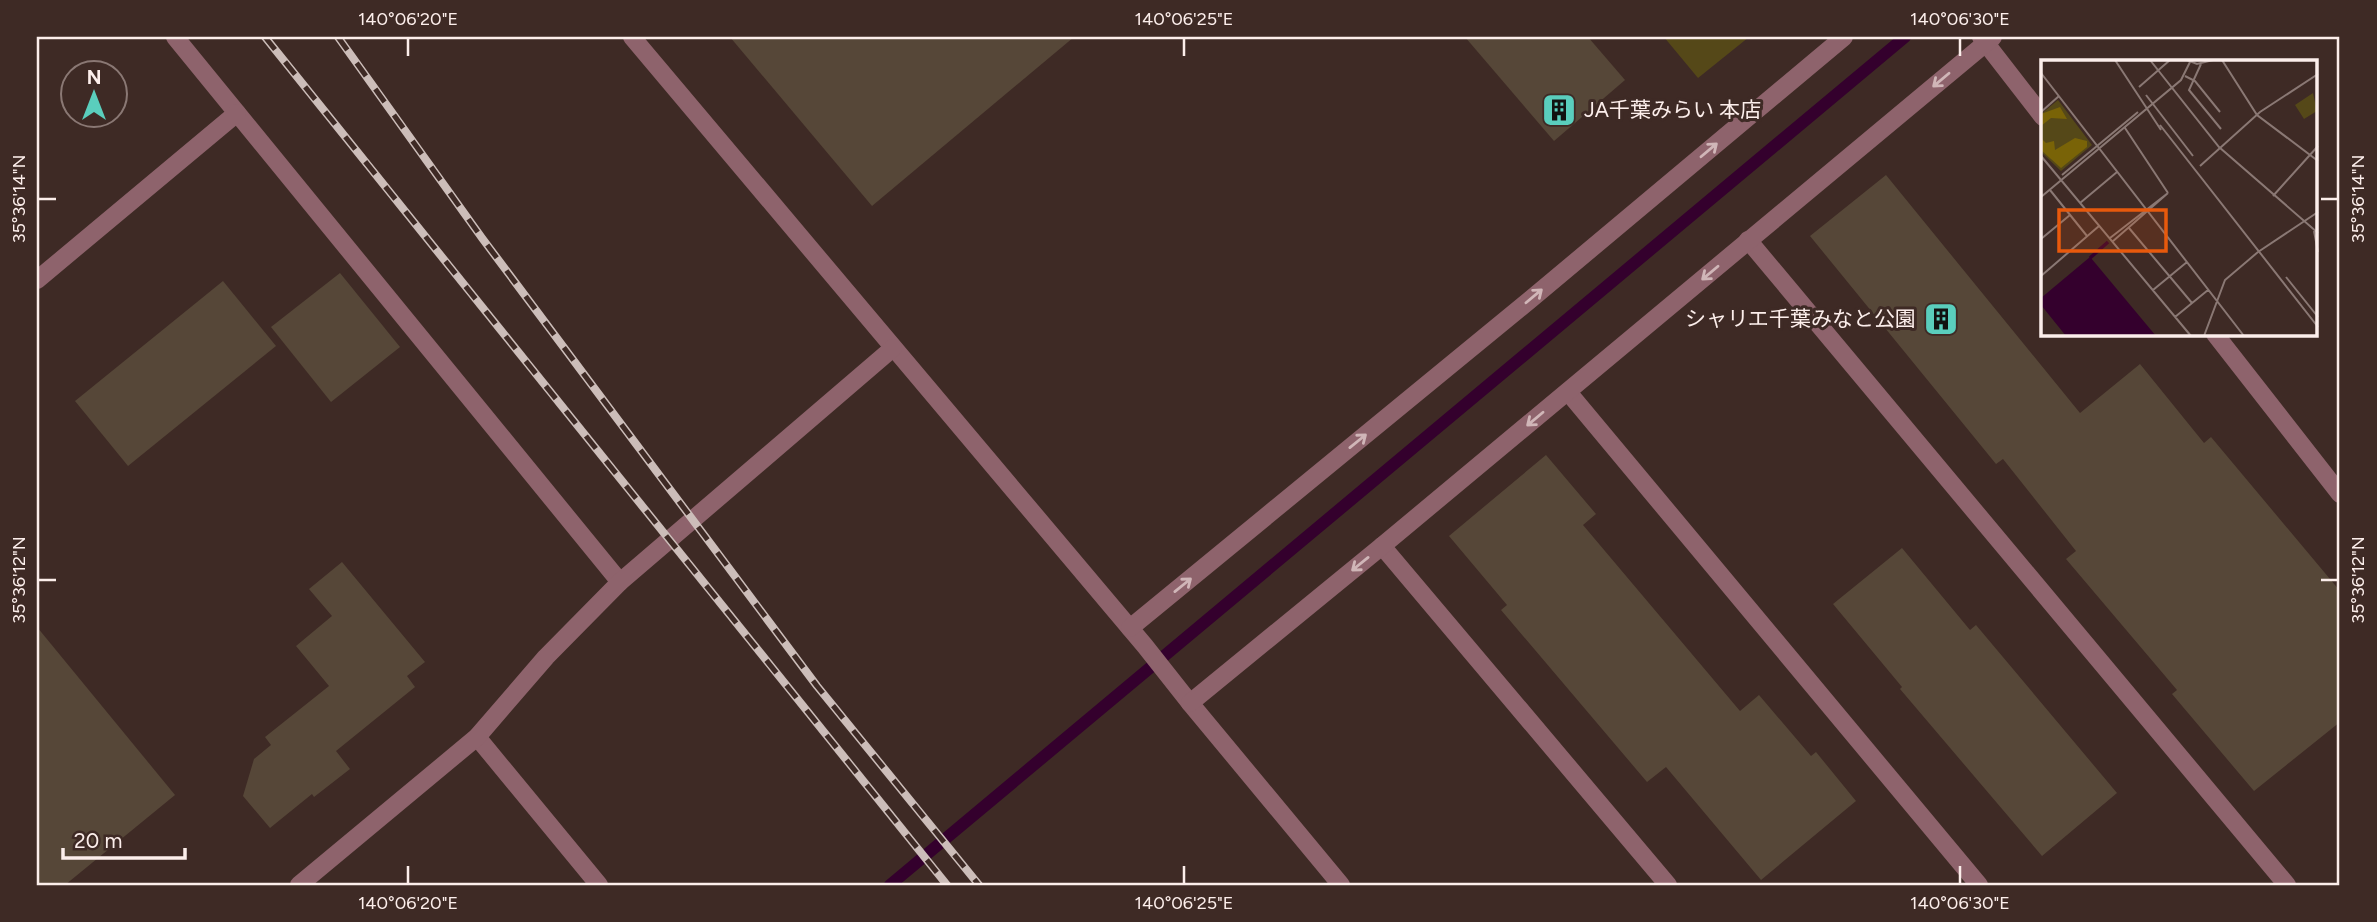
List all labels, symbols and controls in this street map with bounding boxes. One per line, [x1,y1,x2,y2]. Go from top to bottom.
text: 140°06'20"E [358,8,458,30]
text: 140°06'25"E [1135,8,1233,30]
text: 140°06'30"E [1910,8,2010,30]
north arrow [60,60,130,130]
inset map [2041,60,2318,336]
text: N [87,66,101,89]
one-way arrow [1932,73,1950,88]
building icon: JA千葉みらい 本店 [1540,91,1578,129]
place label: JA千葉みらい 本店 [1584,97,1761,122]
one-way arrow [1699,142,1717,158]
text: 35°36'14"N [8,155,30,243]
text: 35°36'14"N [2347,155,2369,243]
one-way arrow [1701,265,1719,281]
one-way arrow [1525,288,1543,304]
building icon: シャリエ千葉みなと公園 [1922,300,1960,338]
place label: シャリエ千葉みなと公園 [1685,306,1916,331]
one-way arrow [1527,411,1545,427]
one-way arrow [1349,433,1367,448]
text: 35°36'12"N [8,536,30,624]
text: 35°36'12"N [2347,536,2369,624]
one-way arrow [1352,557,1370,572]
one-way arrow [1173,577,1191,593]
scale bar [63,817,186,861]
text: 20 m [74,828,122,853]
text: 140°06'20"E [358,892,458,914]
text: 140°06'25"E [1135,892,1233,914]
text: 140°06'30"E [1910,892,2010,914]

